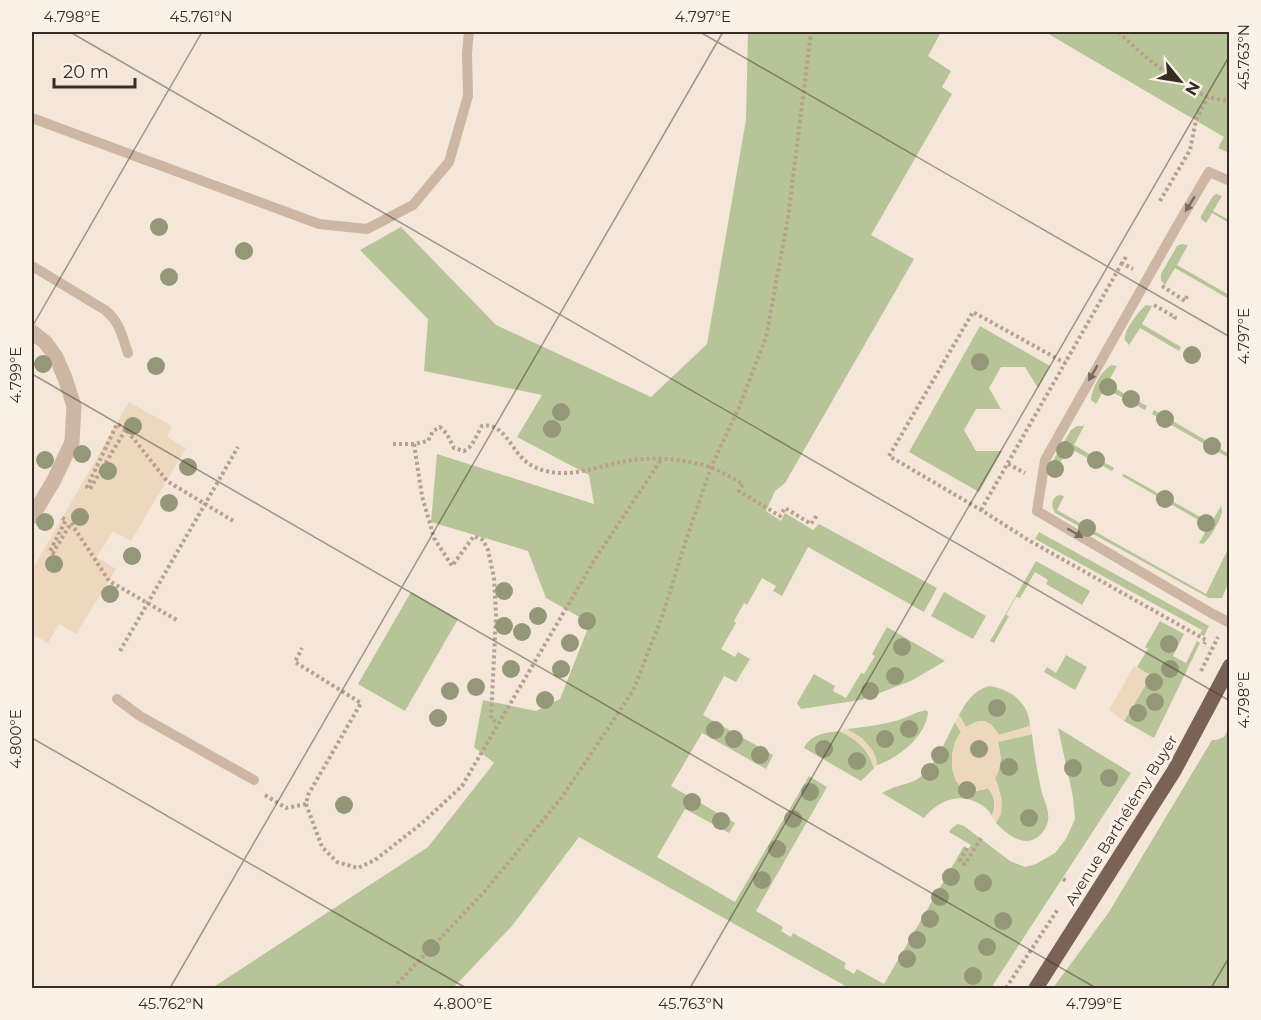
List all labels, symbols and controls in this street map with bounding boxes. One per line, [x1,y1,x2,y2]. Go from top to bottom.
text: 4.798°E [43,7,101,26]
text: 45.761°N [170,7,232,26]
text: 4.797°E [675,7,731,26]
text: 45.763°N [1234,24,1253,90]
scale bar [54,51,135,89]
north arrow [1150,51,1210,111]
text: 20 m [63,61,109,83]
text: N [1181,78,1204,99]
one-way arrow [1185,196,1196,212]
text: 4.797°E [1234,308,1253,364]
text: 4.799°E [6,347,25,403]
one-way arrow [1088,365,1099,381]
one-way arrow [1067,528,1083,539]
text: 4.798°E [1234,671,1253,729]
text: 4.800°E [6,709,25,769]
street label: Avenue Barthélémy Buyer [1061,731,1181,909]
text: 45.762°N [138,994,204,1013]
text: 4.800°E [433,994,493,1013]
text: 45.763°N [658,994,724,1013]
text: 4.799°E [1066,994,1122,1013]

